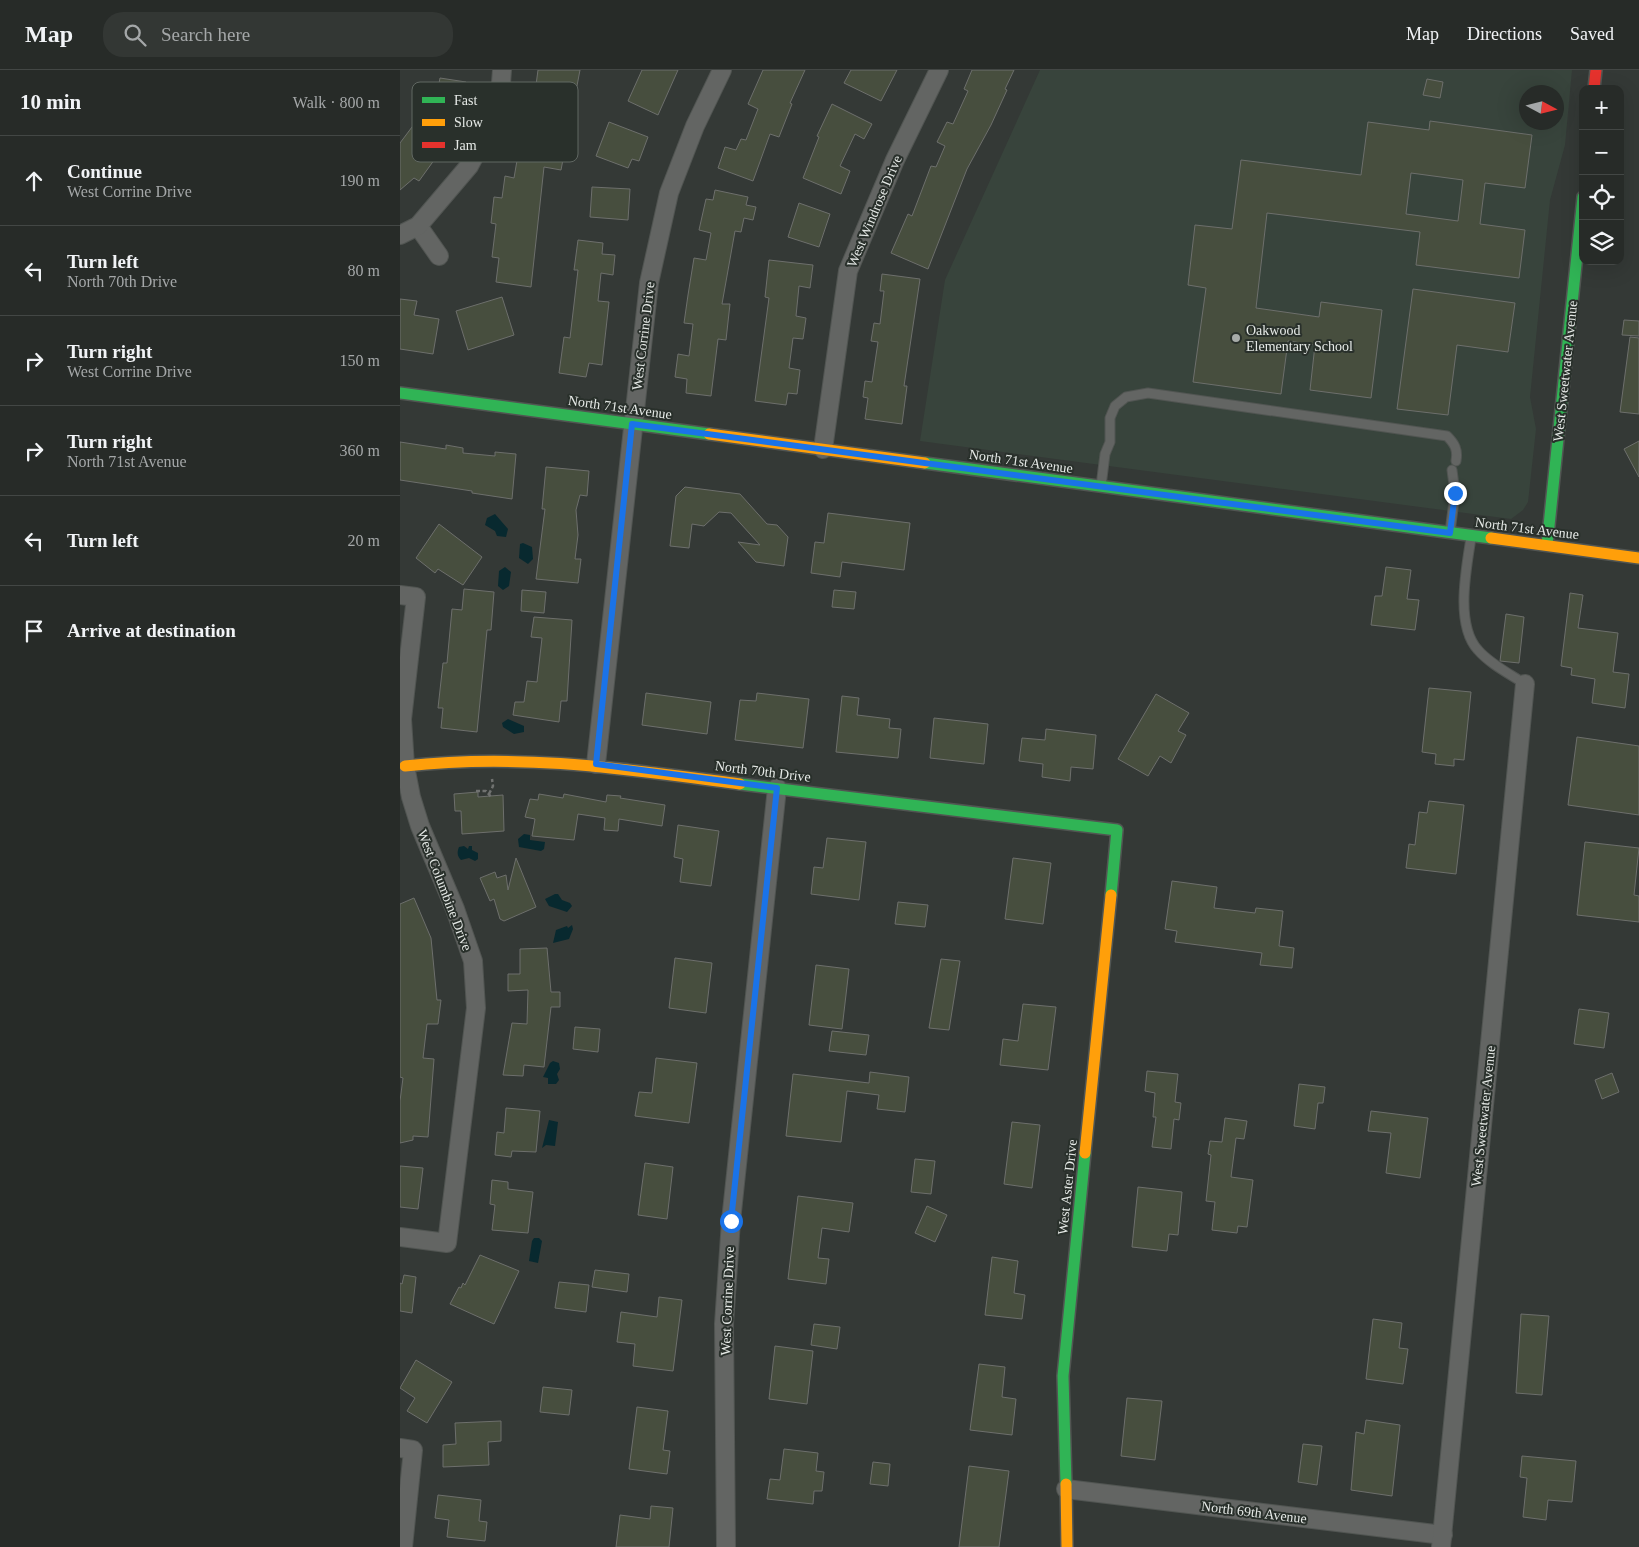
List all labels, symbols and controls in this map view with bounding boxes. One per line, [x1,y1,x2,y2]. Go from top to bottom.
search box [103,12,453,57]
text: Map [25,21,73,47]
icon: search [121,21,149,49]
text: Search here [161,24,250,45]
text: Map [1406,24,1439,44]
text: Directions [1467,24,1542,44]
text: Saved [1570,24,1614,44]
legend [412,82,578,162]
north arrow [1519,85,1564,130]
map controls [1579,85,1624,265]
button: + [1579,85,1624,130]
text: 10 min [20,90,81,114]
text: Fast [454,93,477,108]
text: Walk · 800 m [293,94,380,111]
text: Slow [454,115,484,130]
button: − [1579,130,1624,175]
text: Jam [454,138,477,153]
street label: West Windrose Drive [844,153,905,269]
text: Continue [67,161,142,182]
icon: ahead [20,167,48,195]
text: 190 m [340,172,380,189]
button: locate [1579,175,1624,220]
text: West Corrine Drive [67,183,192,200]
button: layers [1579,220,1624,265]
text: Turn left [67,251,139,272]
icon: left [20,257,48,285]
text: 80 m [348,262,380,279]
text: North 70th Drive [67,273,177,290]
street label: West Corrine Drive [629,281,658,391]
street label: West Sweetwater Avenue [1551,300,1580,442]
place label: Oakwood Elementary School [1246,323,1353,354]
marker: Oakwood Elementary School [1230,332,1242,344]
text: Turn right [67,341,152,362]
icon: right [20,347,48,375]
text: 150 m [340,352,380,369]
text: West Corrine Drive [67,363,192,380]
street label: North 71st Avenue [567,393,673,422]
text: Turn right [67,431,152,452]
icon: right [20,437,48,465]
text: 360 m [340,442,380,459]
street label: North 71st Avenue [968,447,1074,476]
text: North 71st Avenue [67,453,187,470]
route end [1444,482,1467,505]
street label: North 71st Avenue [1474,515,1580,542]
icon: left [20,527,48,555]
text: Turn left [67,530,139,551]
text: 20 m [348,532,380,549]
icon: arrive [20,617,48,645]
text: Arrive at destination [67,620,236,641]
street label: North 70th Drive [714,758,812,785]
street label: West Columbine Drive [414,827,475,953]
street label: West Sweetwater Avenue [1469,1045,1498,1187]
street label: West Aster Drive [1055,1138,1080,1236]
route start [720,1210,743,1233]
street label: West Corrine Drive [718,1246,737,1356]
street label: North 69th Avenue [1200,1499,1308,1526]

